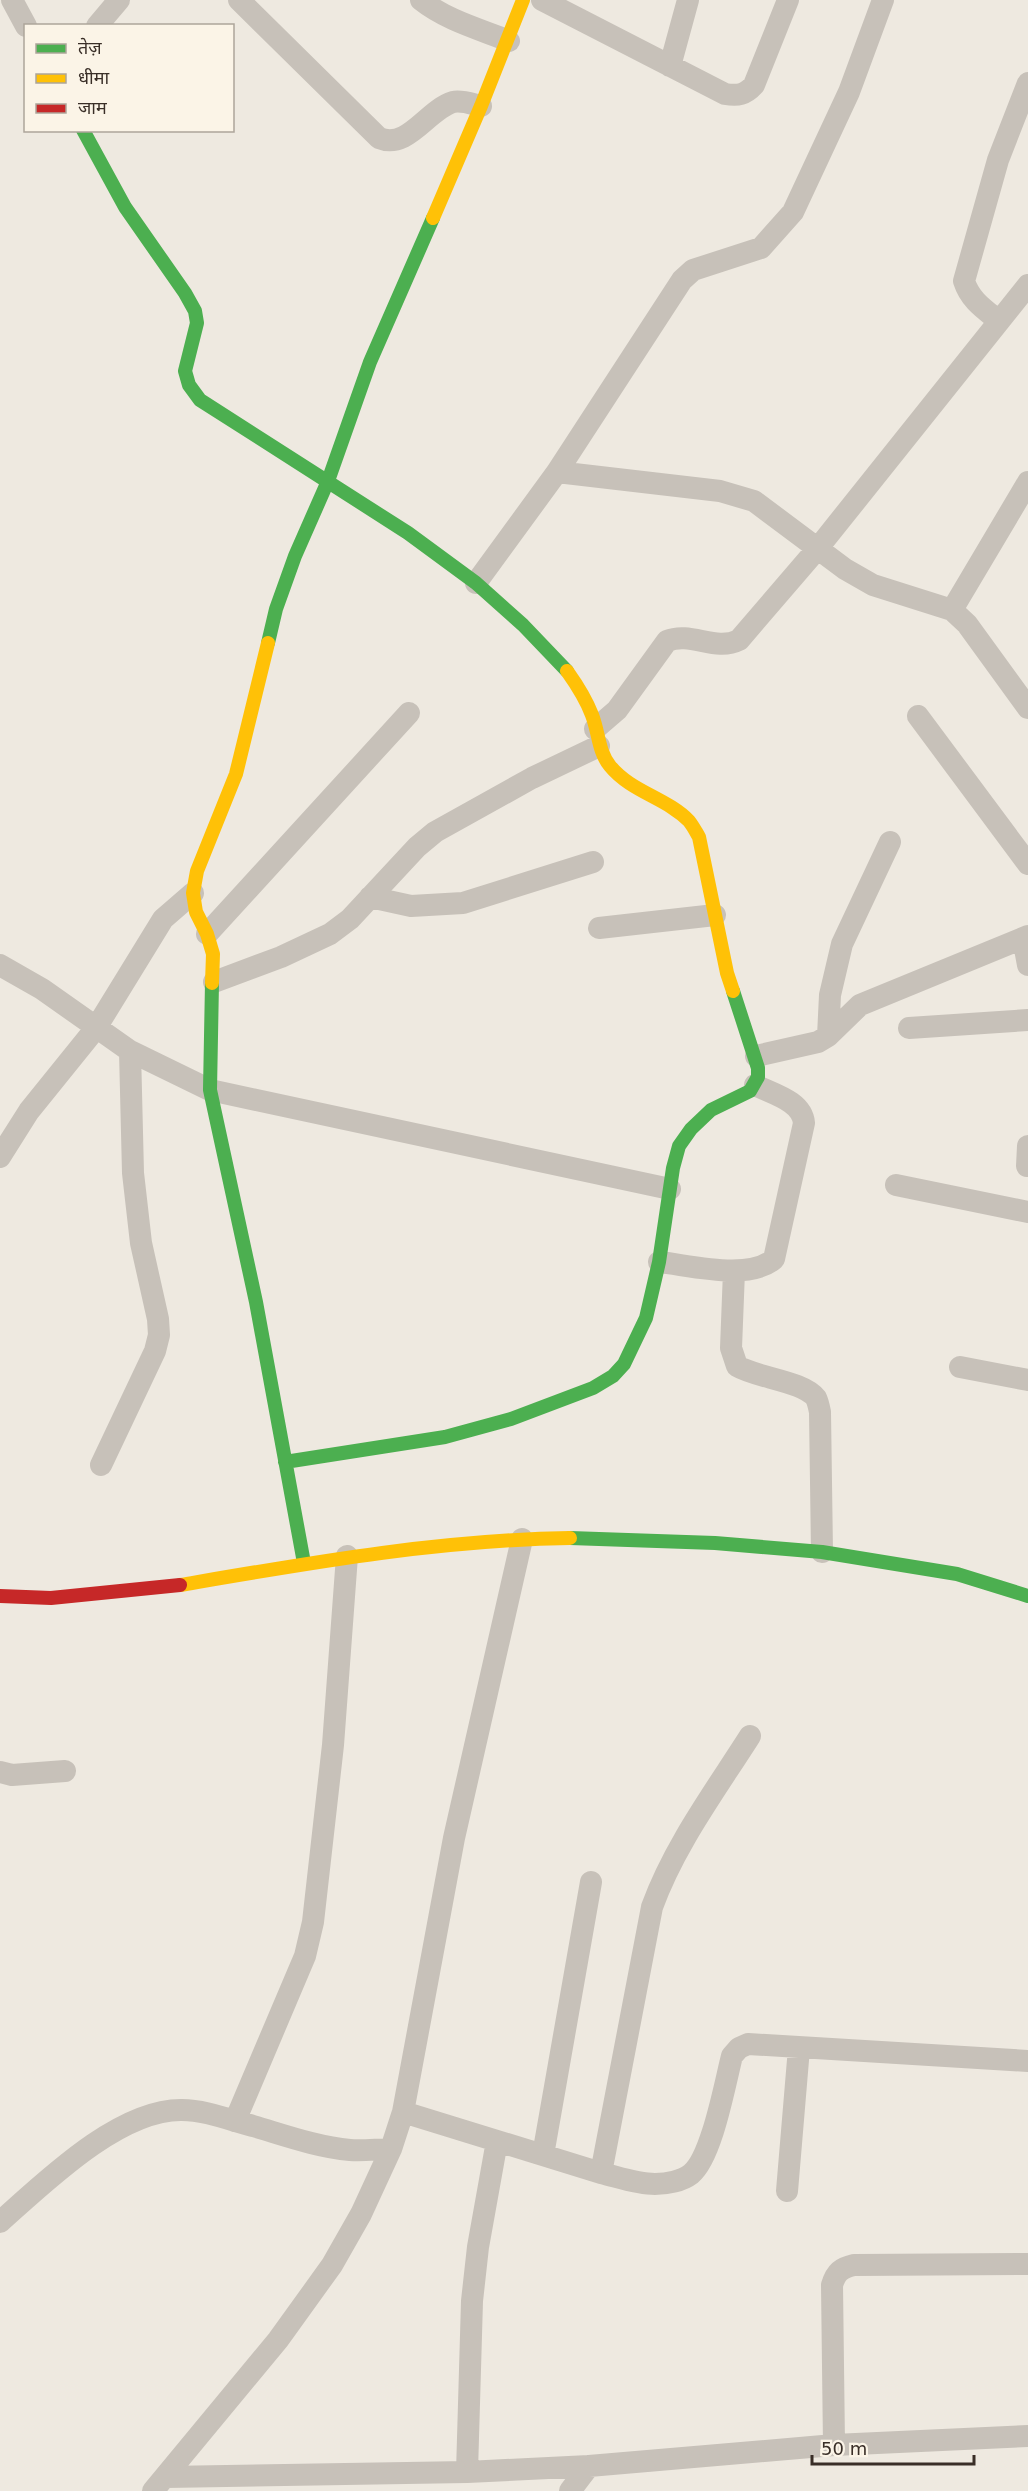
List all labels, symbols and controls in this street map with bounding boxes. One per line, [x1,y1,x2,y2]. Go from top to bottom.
legend [24,24,234,132]
text: तेज़ [78,37,102,58]
text: धीमा [78,67,109,88]
text: जाम [78,97,108,118]
scale bar [812,2428,974,2466]
text: 50 m [821,2438,867,2459]

